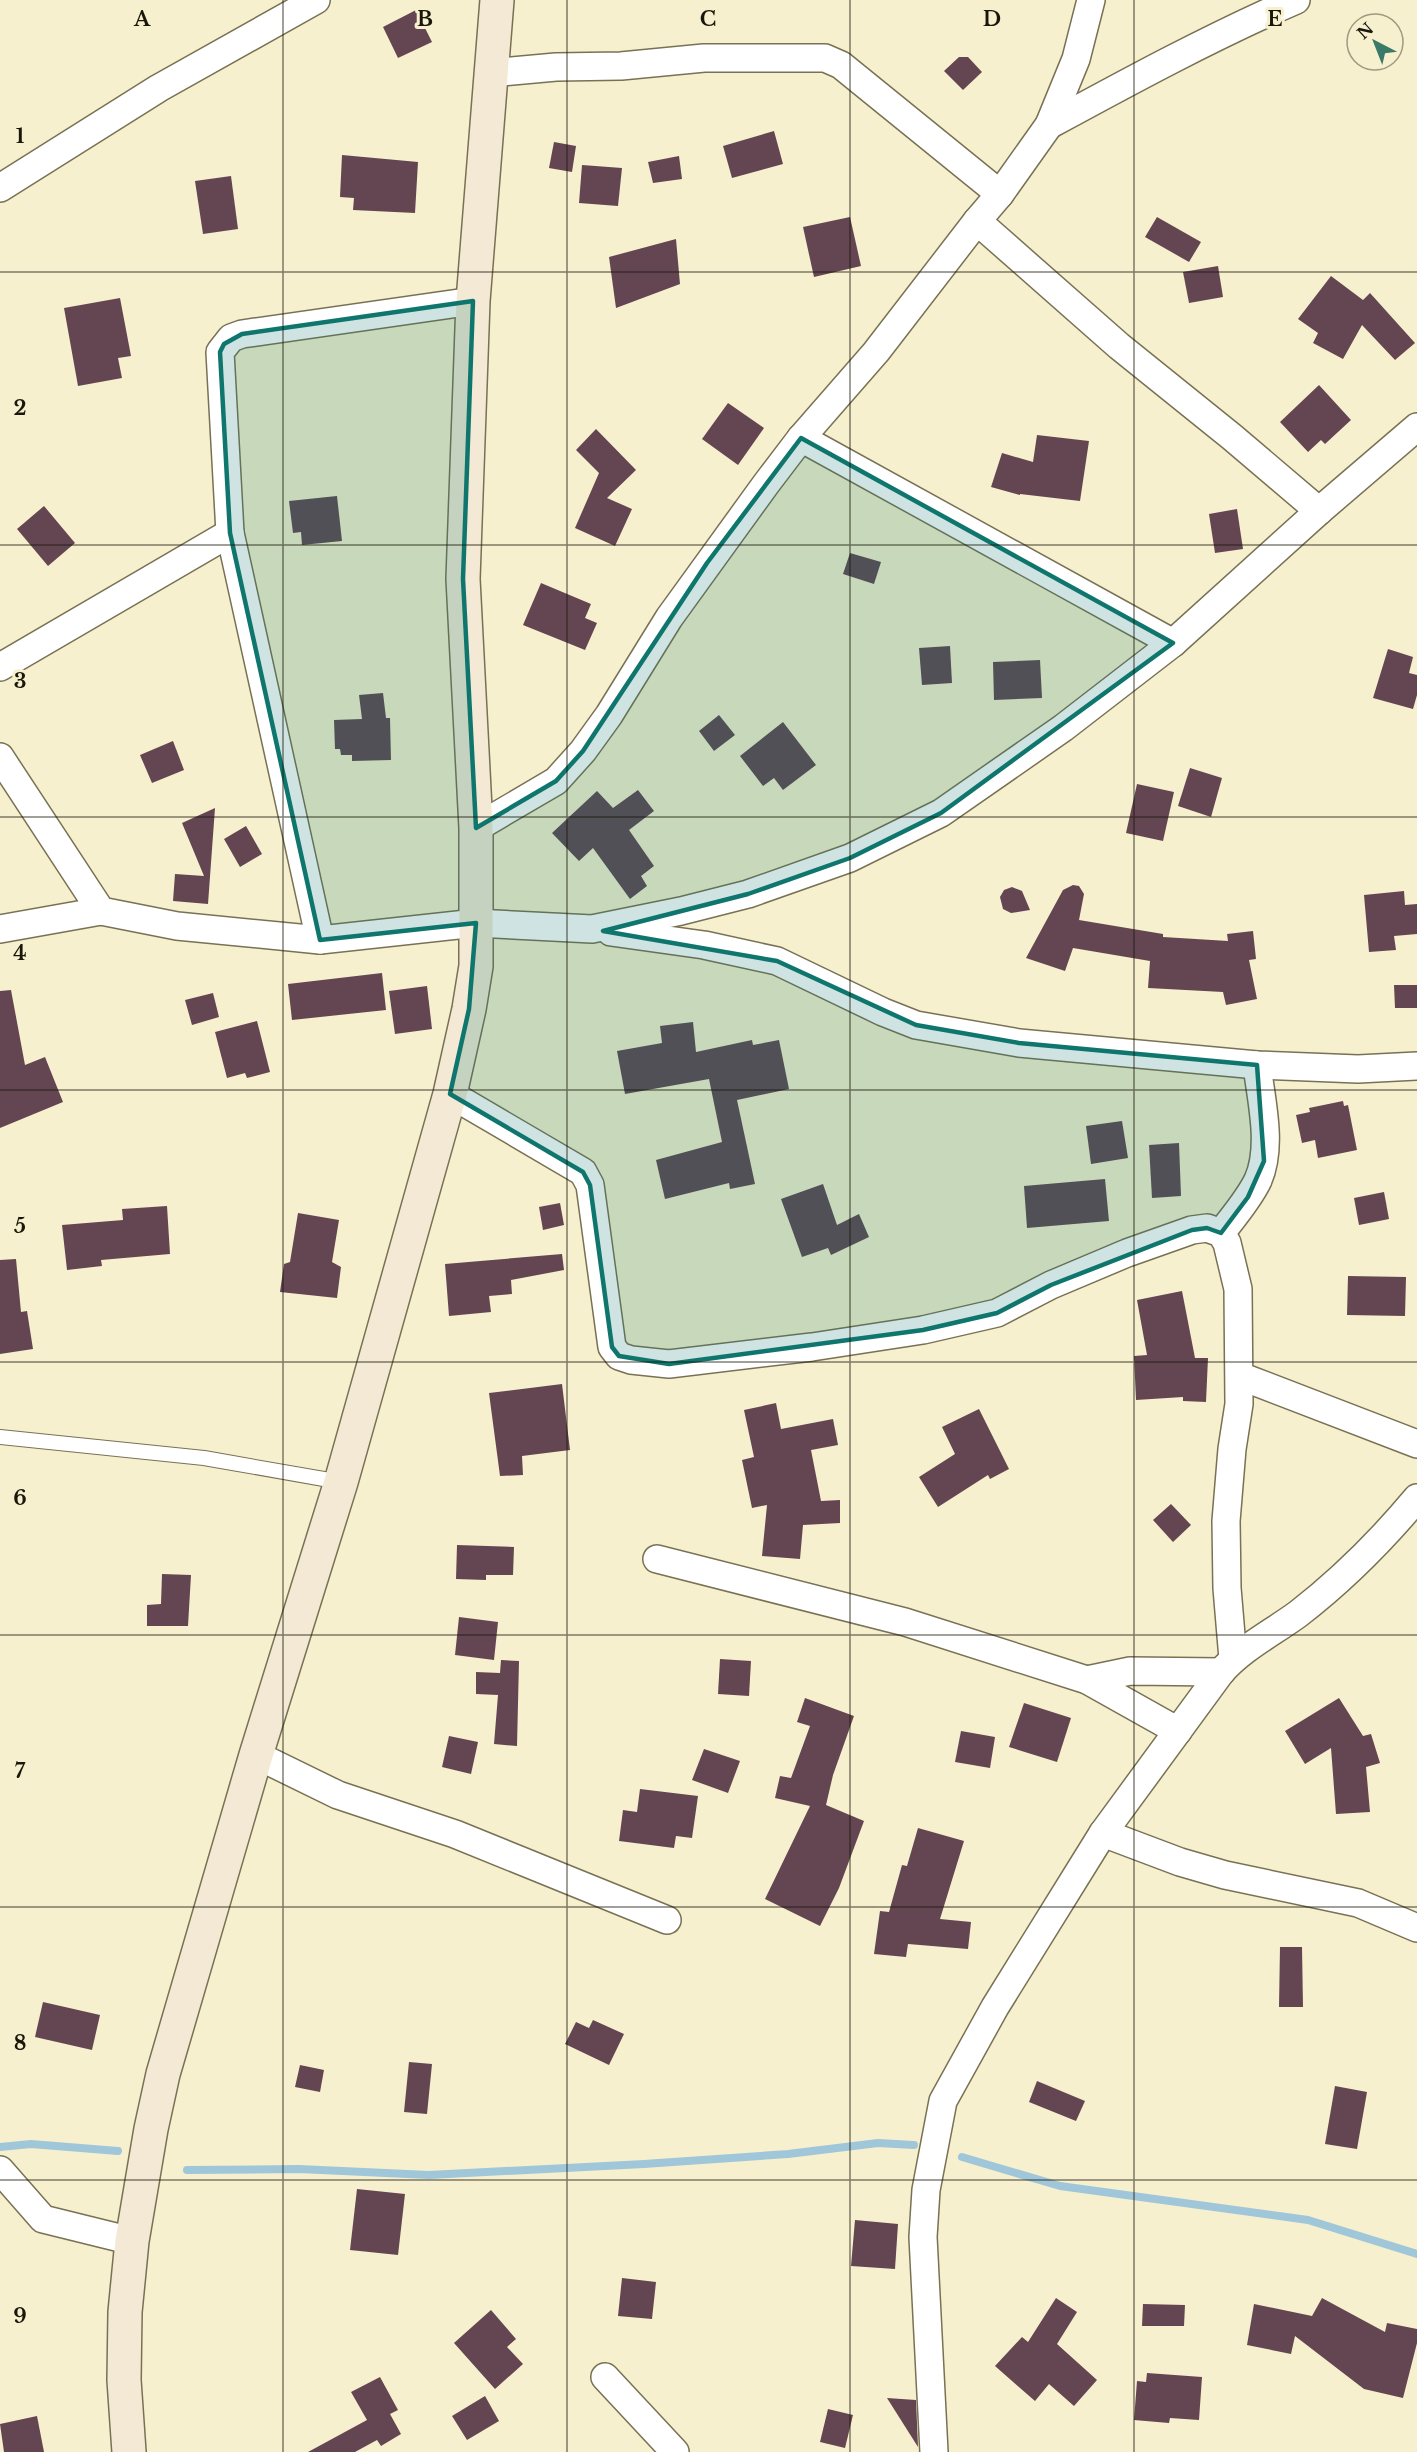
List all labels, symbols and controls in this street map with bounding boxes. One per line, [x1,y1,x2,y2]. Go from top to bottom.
text: A [133,7,151,31]
text: B [417,7,433,31]
text: C [700,7,716,31]
text: D [983,7,1001,31]
text: E [1267,7,1283,31]
north arrow [1345,12,1405,72]
text: N [1353,18,1377,43]
text: 1 [16,124,25,148]
text: 2 [13,396,27,420]
text: 3 [14,669,26,693]
text: 4 [13,941,27,965]
text: 5 [14,1214,26,1238]
text: 6 [13,1486,27,1510]
text: 7 [15,1759,26,1783]
text: 8 [14,2031,26,2055]
text: 9 [13,2304,27,2328]

